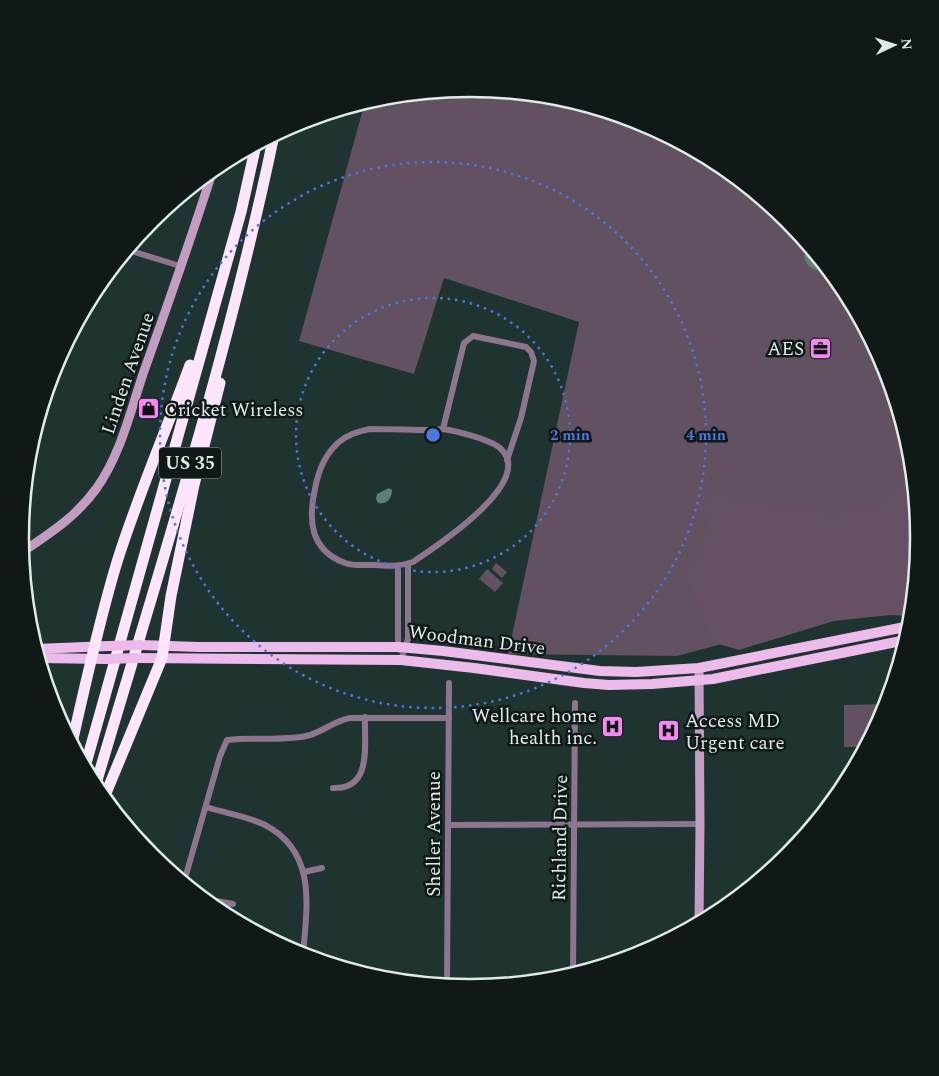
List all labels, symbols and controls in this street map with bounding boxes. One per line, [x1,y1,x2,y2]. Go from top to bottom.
north arrow [869,20,919,70]
text: N [896,38,917,51]
street label: Linden Avenue [94,309,163,438]
place label: AES [767,335,804,364]
office icon: AES [808,336,832,360]
place label: Cricket Wireless [164,396,303,425]
shop icon: Cricket Wireless [136,397,160,421]
text: 2 min [550,424,590,447]
text: 4 min [686,424,726,447]
centre of rings [424,426,442,444]
road number: US 35 [159,448,221,478]
street label: Woodman Drive [407,618,547,663]
place label: Wellcare home health inc. [472,702,597,753]
place label: Access MD Urgent care [685,707,785,758]
hospital icon: Wellcare home health inc. [601,714,625,738]
hospital icon: Access MD Urgent care [657,719,681,743]
street label: Sheller Avenue [420,771,449,897]
street label: Richland Drive [545,775,576,902]

